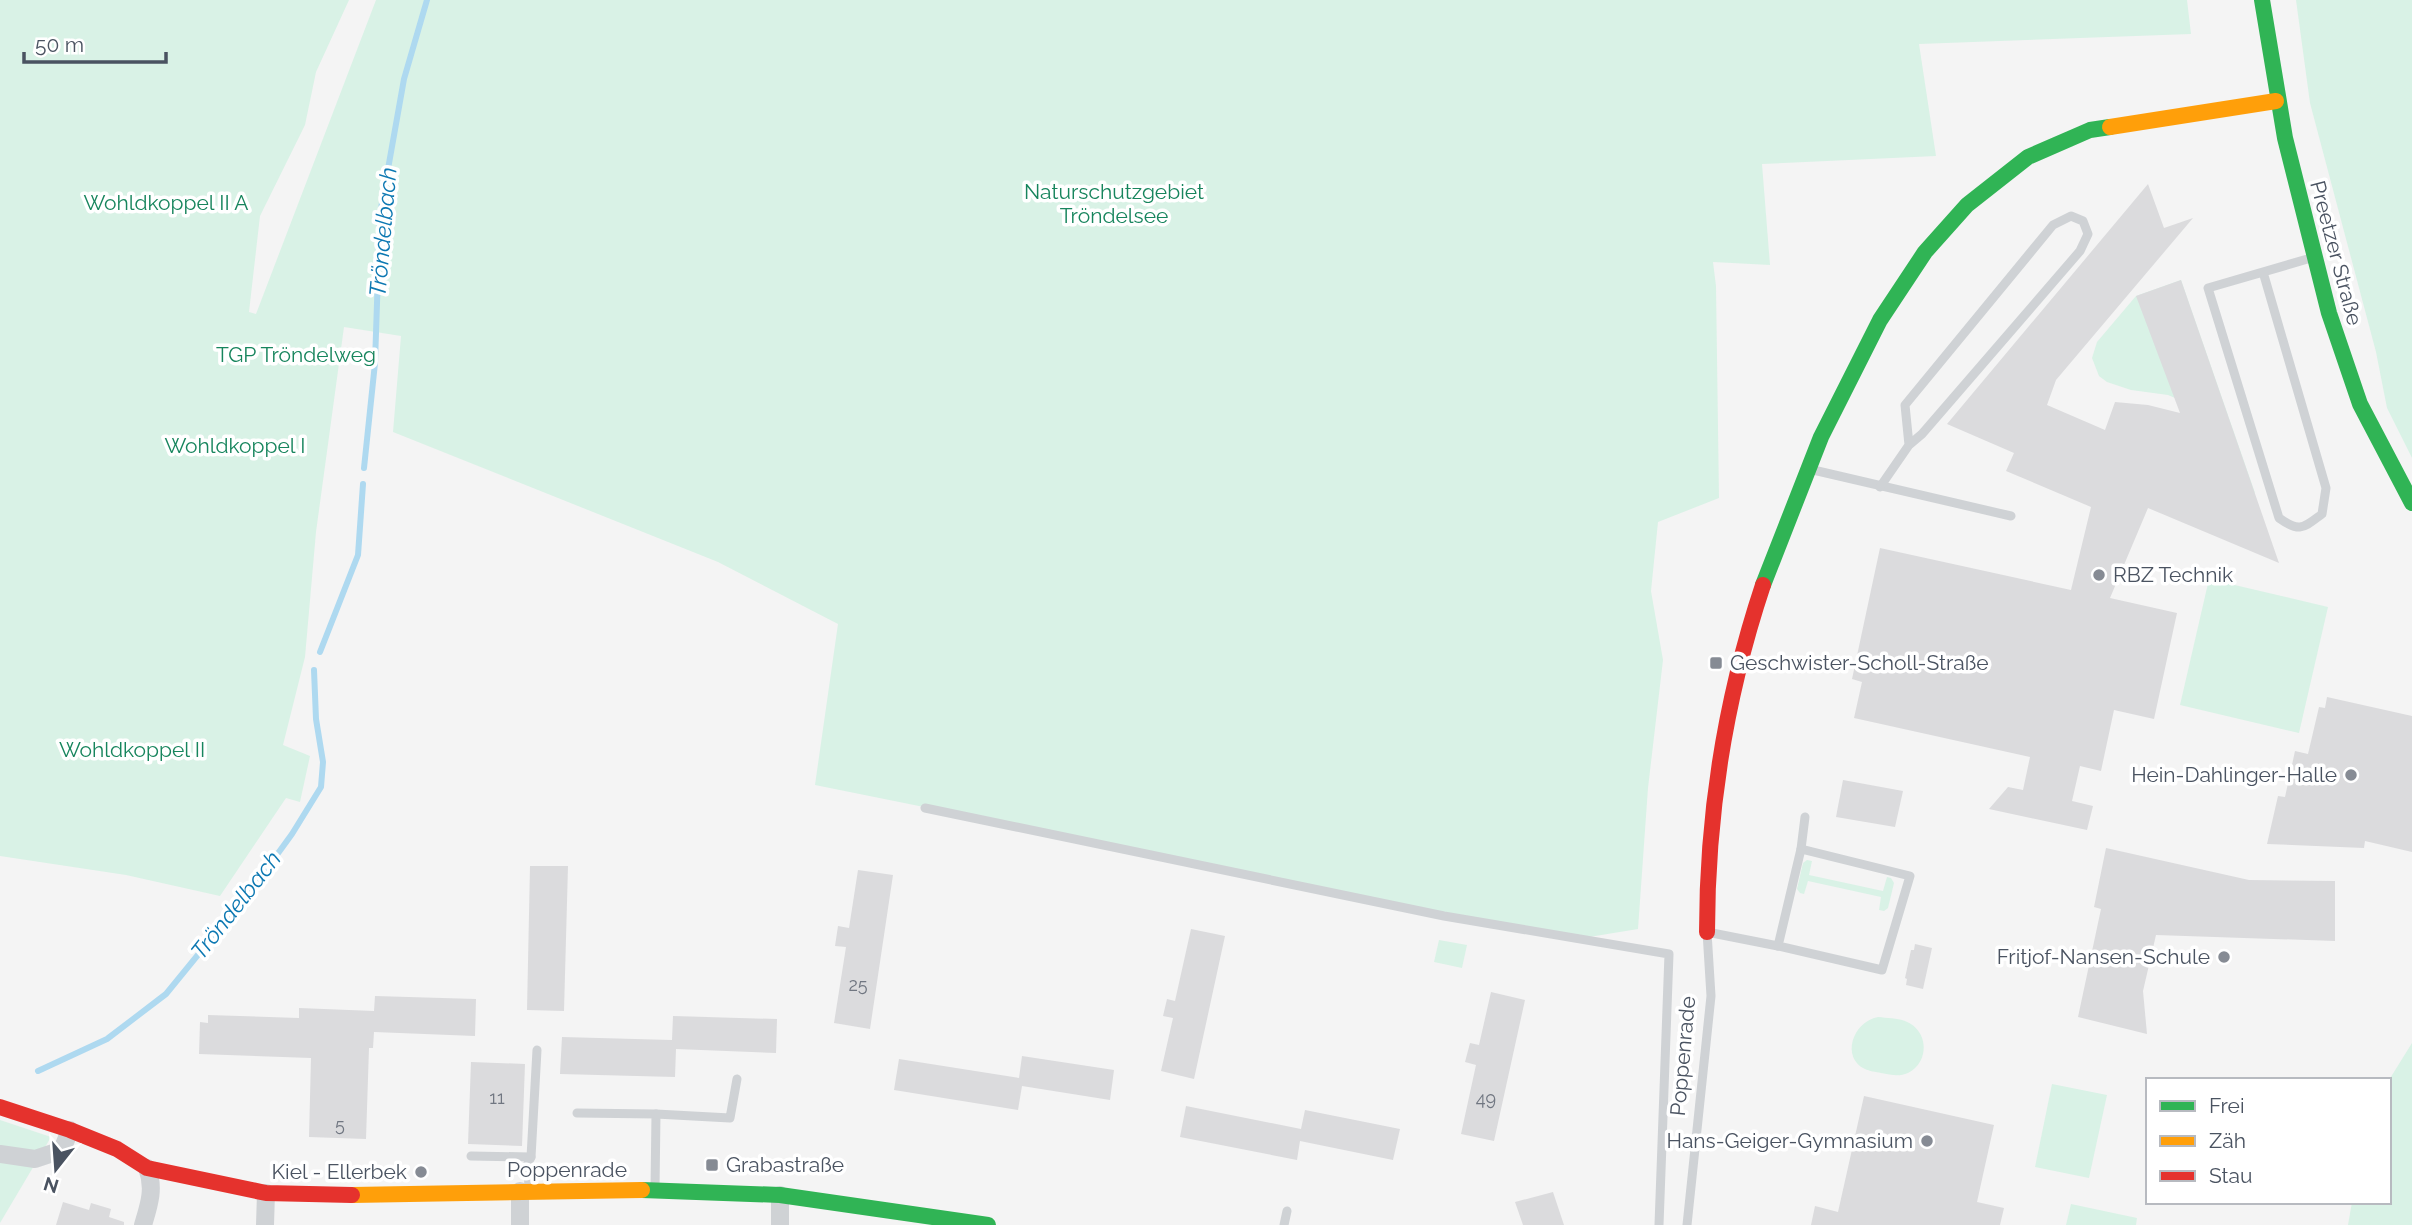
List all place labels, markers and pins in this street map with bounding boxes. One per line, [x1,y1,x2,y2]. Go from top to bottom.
place label: RBZ Technik [2113,562,2233,587]
marker: RBZ Technik [2091,567,2107,583]
place label: Geschwister-Scholl-Straße [1730,650,1989,675]
marker: Geschwister-Scholl-Straße [1708,655,1724,671]
place label: Hein-Dahlinger-Halle [2131,762,2337,787]
marker: Hein-Dahlinger-Halle [2343,767,2359,783]
place label: Fritjof-Nansen-Schule [1997,944,2210,969]
marker: Fritjof-Nansen-Schule [2216,949,2232,965]
place label: Hans-Geiger-Gymnasium [1667,1128,1913,1153]
marker: Hans-Geiger-Gymnasium [1919,1133,1935,1149]
place label: Grabastraße [726,1152,844,1177]
marker: Grabastraße [704,1157,720,1173]
place label: Kiel - Ellerbek [272,1159,407,1184]
marker: Kiel - Ellerbek [413,1164,429,1180]

